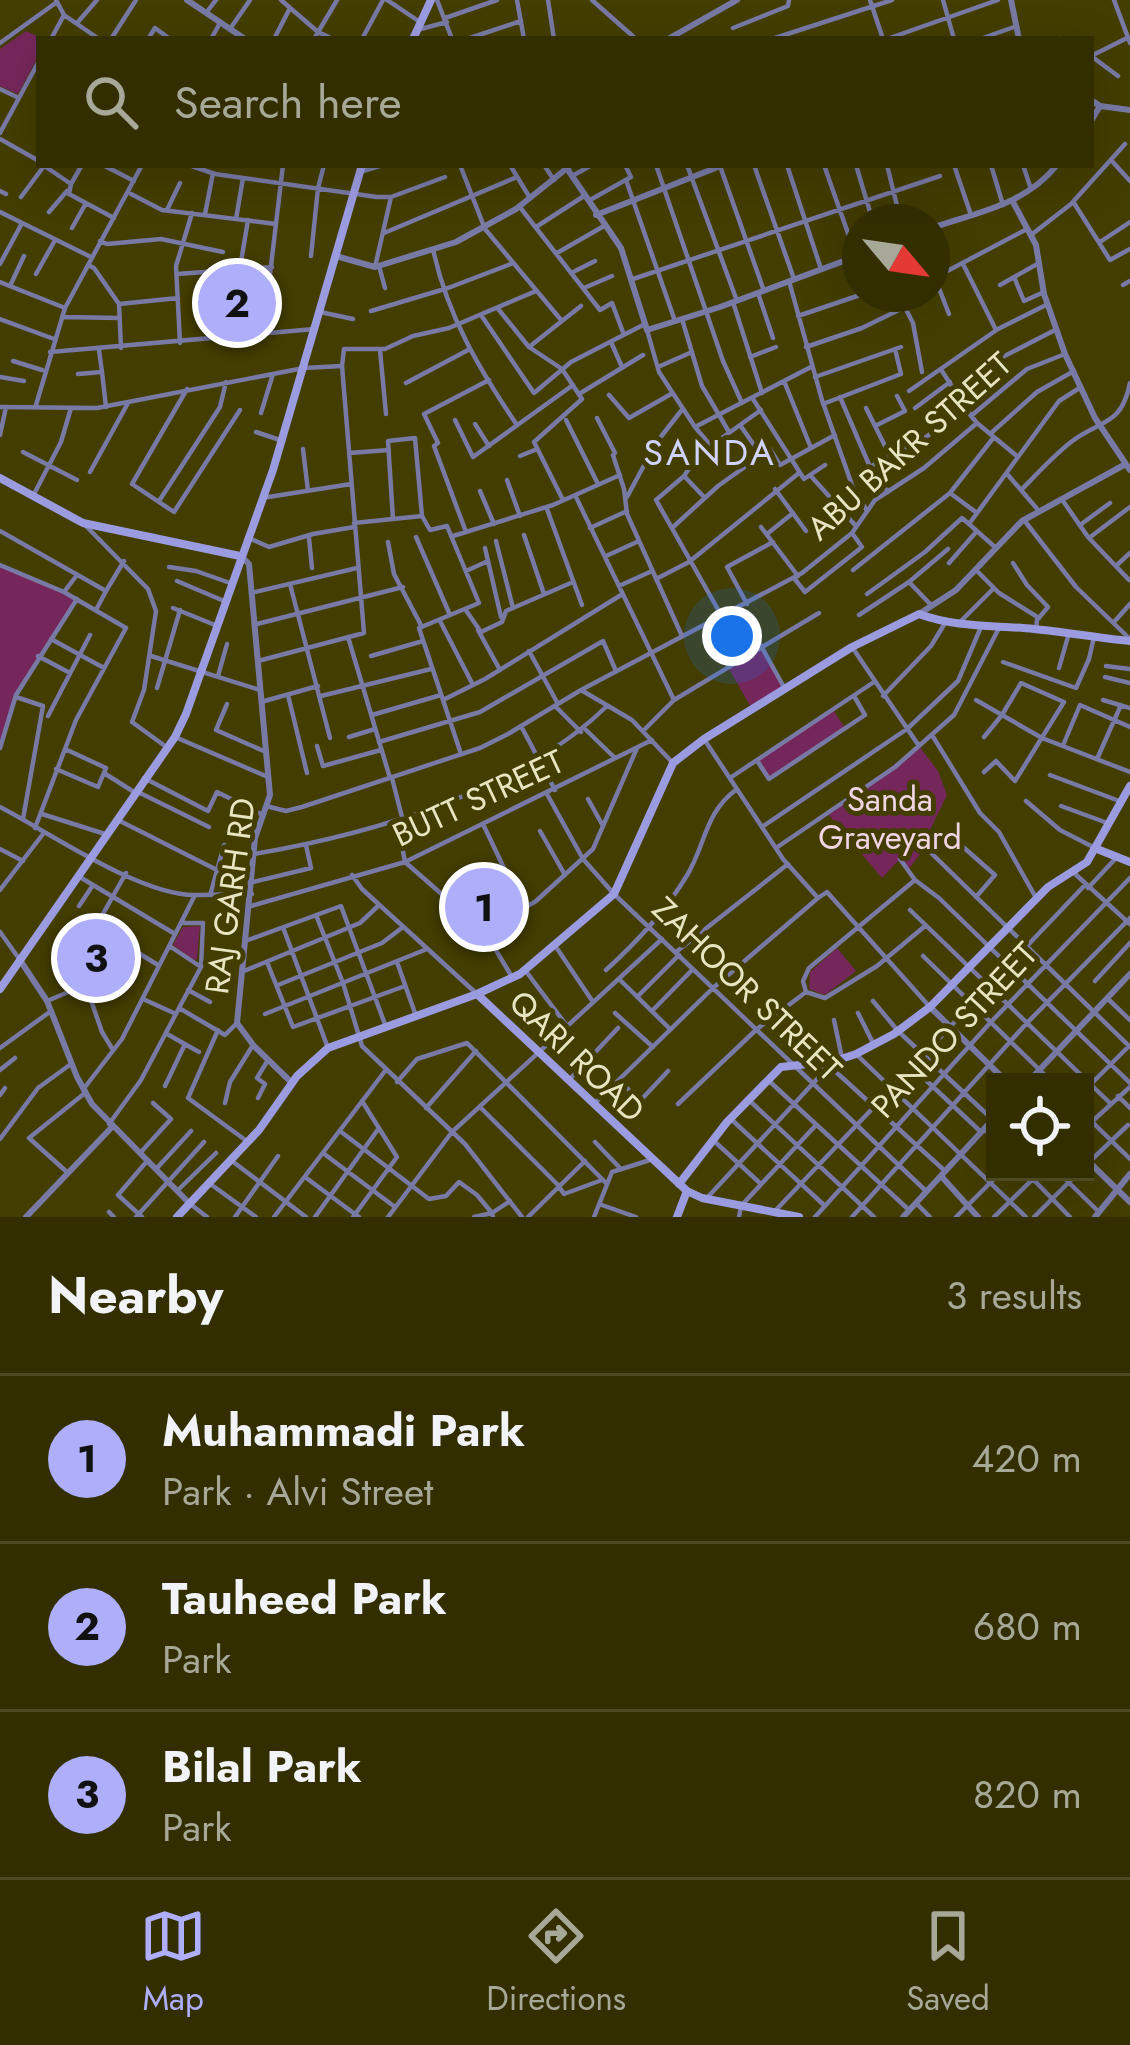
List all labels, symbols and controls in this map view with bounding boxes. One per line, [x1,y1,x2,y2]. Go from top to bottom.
search box [36,36,1094,168]
icon: search [78,69,144,135]
text: Search here [174,70,402,135]
north arrow [842,204,950,312]
pin: 2 [198,258,276,348]
street label: ABU BAKR STREET [796,341,1022,551]
district label: SANDA [643,426,777,478]
your location [702,606,762,666]
street label: BUTT STREET [385,738,572,858]
park label: Sanda Graveyard [818,776,962,861]
street label: RAJ GARH RD [193,795,267,997]
pin: 1 [445,862,523,952]
street label: ZAHOOR STREET [642,886,853,1092]
pin: 3 [57,913,135,1003]
street label: PANDO STREET [860,931,1048,1128]
street label: QARI ROAD [499,979,655,1133]
map controls [986,1073,1094,1181]
button: locate [986,1073,1094,1181]
text: Nearby [48,1258,223,1332]
text: 3 results [946,1267,1082,1324]
text: Muhammadi Park [162,1398,525,1463]
text: 1 [77,1430,97,1487]
text: 420 m [972,1430,1082,1487]
text: Park · Alvi Street [162,1463,433,1520]
text: Tauheed Park [162,1566,447,1631]
text: 2 [74,1598,100,1655]
text: 680 m [973,1598,1082,1655]
text: Park [162,1631,232,1688]
text: Bilal Park [162,1734,362,1799]
text: 3 [75,1766,99,1823]
text: 820 m [973,1766,1082,1823]
text: Park [162,1799,232,1856]
tab: Map [140,1903,206,2022]
tab: Directions [486,1903,626,2022]
tab: Saved [906,1903,990,2022]

